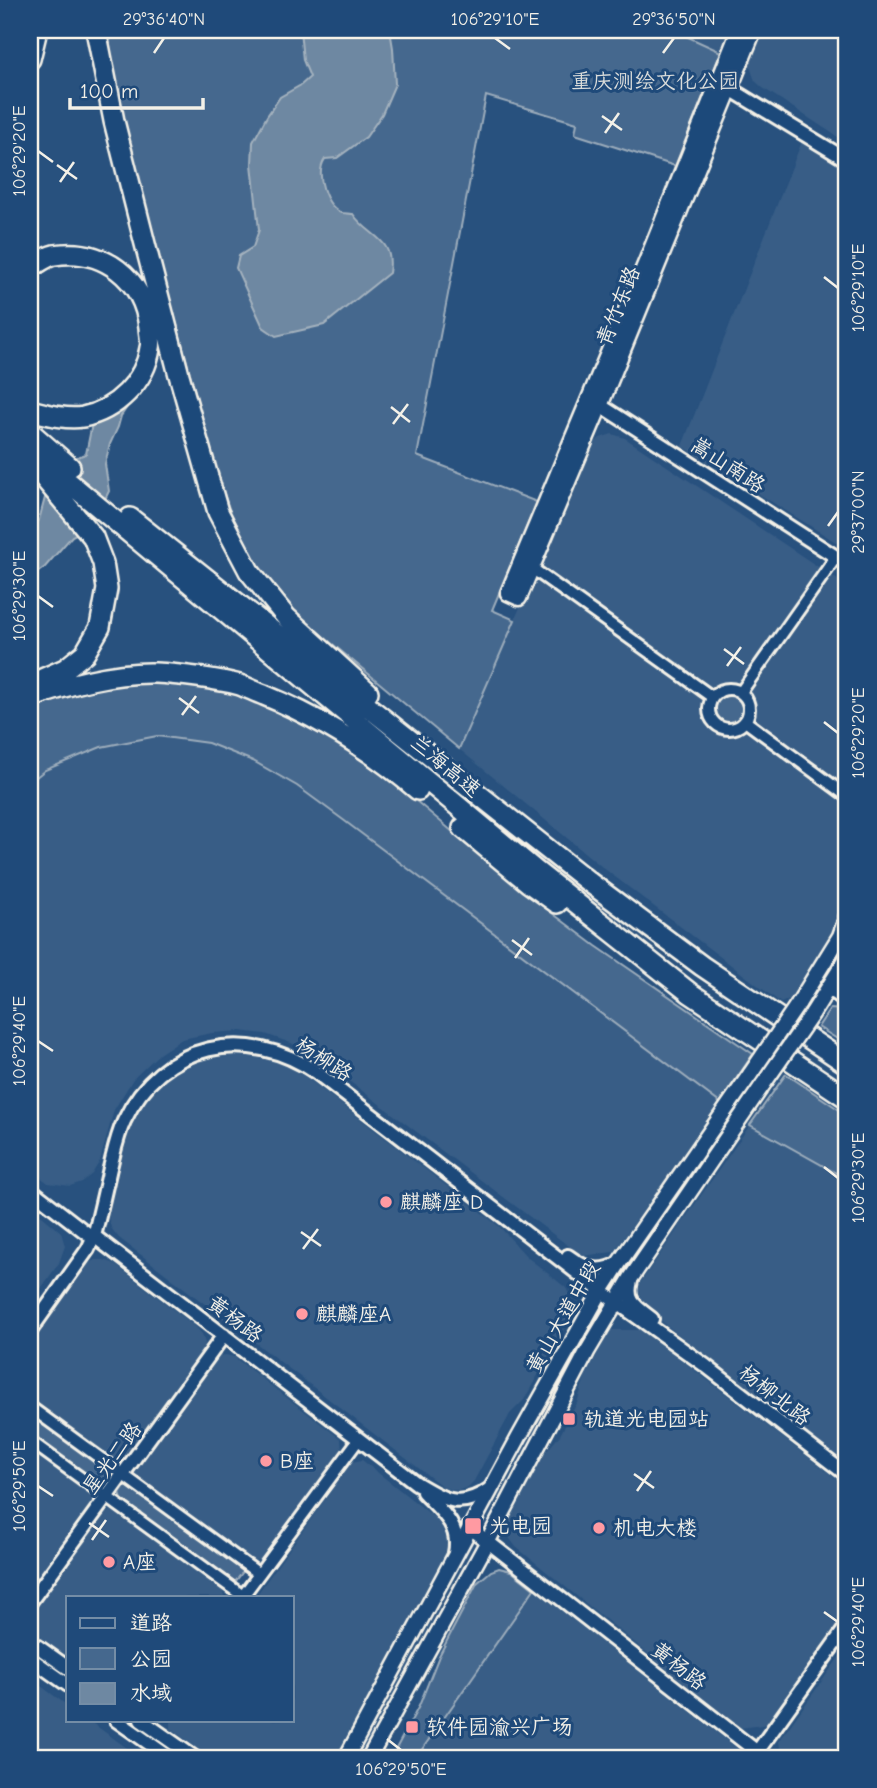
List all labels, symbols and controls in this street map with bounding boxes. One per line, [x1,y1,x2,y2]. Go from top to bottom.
text: 29°36'40"N [123,9,205,30]
text: 106°29'10"E [451,9,539,30]
text: 29°36'50"N [632,9,716,30]
scale bar [70,66,203,110]
park label: 重庆测绘文化公园 [571,69,739,93]
text: 100 m [80,79,138,103]
text: 106°29'20"E [9,105,30,196]
text: 106°29'10"E [848,244,869,332]
street label: 青竹东路 [591,263,645,349]
street label: 嵩山南路 [686,432,770,498]
text: 29°37'00"N [848,470,869,554]
text: 106°29'30"E [9,551,30,641]
text: 106°29'20"E [848,687,869,778]
street label: 兰海高速 [406,730,486,802]
text: 106°29'40"E [9,996,30,1086]
street label: 杨柳路 [291,1032,357,1086]
text: 106°29'30"E [848,1133,869,1223]
place label: 麒麟座 D [400,1190,483,1214]
marker: 麒麟座 D [378,1194,394,1210]
street label: 黄山大道中段 [521,1256,605,1378]
street label: 黄杨路 [203,1290,267,1348]
place label: 麒麟座A [316,1302,391,1326]
marker: 麒麟座A [294,1306,310,1322]
street label: 杨柳北路 [735,1360,815,1430]
place label: 轨道光电园站 [583,1407,709,1431]
marker: 轨道光电园站 [561,1411,577,1427]
street label: 星光二路 [78,1417,146,1499]
text: 106°29'50"E [9,1440,30,1532]
place label: B座 [280,1449,314,1473]
marker: B座 [258,1453,274,1469]
place label: 光电园 [489,1514,552,1538]
marker: 光电园 [463,1516,483,1536]
place label: 机电大楼 [613,1516,697,1540]
marker: 机电大楼 [591,1520,607,1536]
place label: A座 [123,1550,156,1574]
marker: A座 [101,1554,117,1570]
text: 106°29'40"E [848,1577,869,1667]
legend [66,1596,294,1722]
text: 道路 [130,1611,172,1635]
street label: 黄杨路 [647,1637,711,1695]
text: 公园 [130,1647,172,1671]
text: 水域 [130,1681,172,1705]
place label: 软件园渝兴广场 [426,1715,573,1739]
marker: 软件园渝兴广场 [404,1719,420,1735]
text: 106°29'50"E [355,1759,447,1780]

